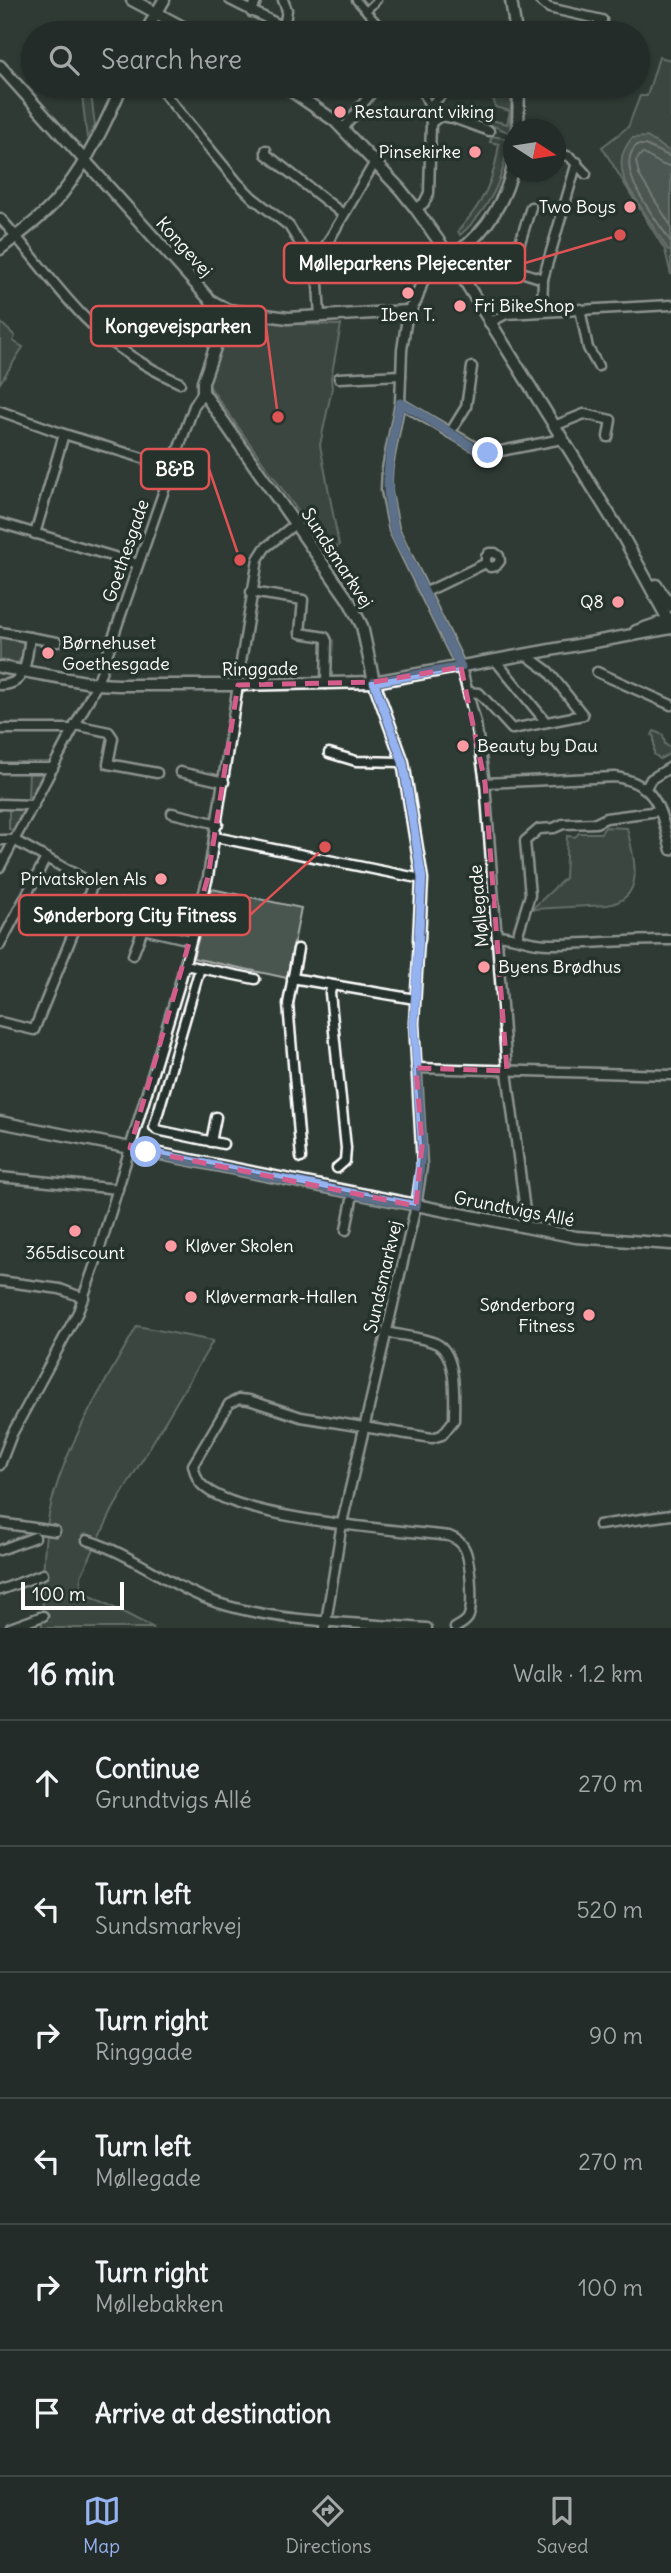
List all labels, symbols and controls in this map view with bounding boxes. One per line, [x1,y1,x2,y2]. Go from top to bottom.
search box [21,21,650,98]
icon: search [45,41,83,79]
text: Search here [101,43,242,76]
place label: Restaurant viking [354,100,494,123]
marker: Restaurant viking [332,104,348,120]
north arrow [503,119,566,182]
place label: Pinsekirke [379,140,461,163]
marker: Pinsekirke [467,144,483,160]
place label: Two Boys [539,195,616,218]
marker: Two Boys [622,199,638,215]
street label: Kongevej [151,212,218,282]
callout: Mølleparkens Plejecenter [284,243,525,283]
text: Mølleparkens Plejecenter [298,251,512,275]
marker: Iben T. [400,285,416,301]
place label: Fri BikeShop [474,294,574,317]
marker: Fri BikeShop [452,298,468,314]
place label: Iben T. [381,303,435,326]
callout: Kongevejsparken [91,306,266,346]
text: Kongevejsparken [105,314,251,338]
route end [472,437,503,468]
callout: B&B [141,449,209,489]
text: B&B [155,457,195,481]
street label: Goethesgade [97,496,154,605]
street label: Sundsmarkvej [297,503,378,612]
place label: Q8 [580,590,604,613]
marker: Q8 [610,594,626,610]
place label: Børnehuset Goethesgade [62,631,170,675]
marker: Børnehuset Goethesgade [40,645,56,661]
street label: Ringgade [222,656,298,681]
place label: Beauty by Dau [477,734,598,757]
marker: Beauty by Dau [455,738,471,754]
street label: Møllegade [463,864,494,948]
place label: Privatskolen Als [20,867,147,890]
marker: Privatskolen Als [153,871,169,887]
callout: Sønderborg City Fitness [19,895,250,935]
text: Sønderborg City Fitness [33,903,237,927]
place label: Byens Brødhus [498,955,621,978]
marker: Byens Brødhus [476,959,492,975]
route start [130,1136,161,1167]
street label: Grundtvigs Allé [452,1186,576,1231]
street label: Sundsmarkvej [358,1218,407,1335]
marker: 365discount [67,1223,83,1239]
place label: Kløver Skolen [185,1234,294,1257]
marker: Kløver Skolen [163,1238,179,1254]
place label: 365discount [25,1241,125,1264]
place label: Kløvermark-Hallen [205,1285,357,1308]
marker: Kløvermark-Hallen [183,1289,199,1305]
place label: Sønderborg Fitness [480,1293,575,1337]
marker: Sønderborg Fitness [581,1307,597,1323]
scale bar [21,1579,124,1611]
text: 100 m [32,1582,86,1606]
text: 16 min [28,1655,115,1693]
text: Walk · 1.2 km [513,1659,643,1688]
text: Continue [95,1752,200,1785]
icon: ahead [28,1764,66,1802]
text: 270 m [578,1769,643,1798]
text: Grundtvigs Allé [95,1785,252,1814]
text: Turn left [95,1878,191,1911]
icon: left [28,1890,66,1928]
text: 520 m [576,1895,643,1924]
text: Sundsmarkvej [95,1911,242,1940]
text: Turn right [95,2004,208,2037]
icon: right [28,2016,66,2054]
text: 90 m [589,2021,643,2050]
text: Ringgade [95,2037,193,2066]
text: Turn left [95,2130,191,2163]
icon: left [28,2142,66,2180]
text: 270 m [578,2147,643,2176]
text: Møllegade [95,2163,201,2192]
text: Turn right [95,2256,208,2289]
icon: right [28,2268,66,2306]
text: 100 m [578,2273,643,2302]
text: Møllebakken [95,2289,224,2318]
icon: arrive [28,2394,66,2432]
text: Arrive at destination [95,2397,331,2430]
tab: Map [83,2492,121,2558]
tab: Directions [286,2492,371,2558]
tab: Saved [536,2492,588,2558]

